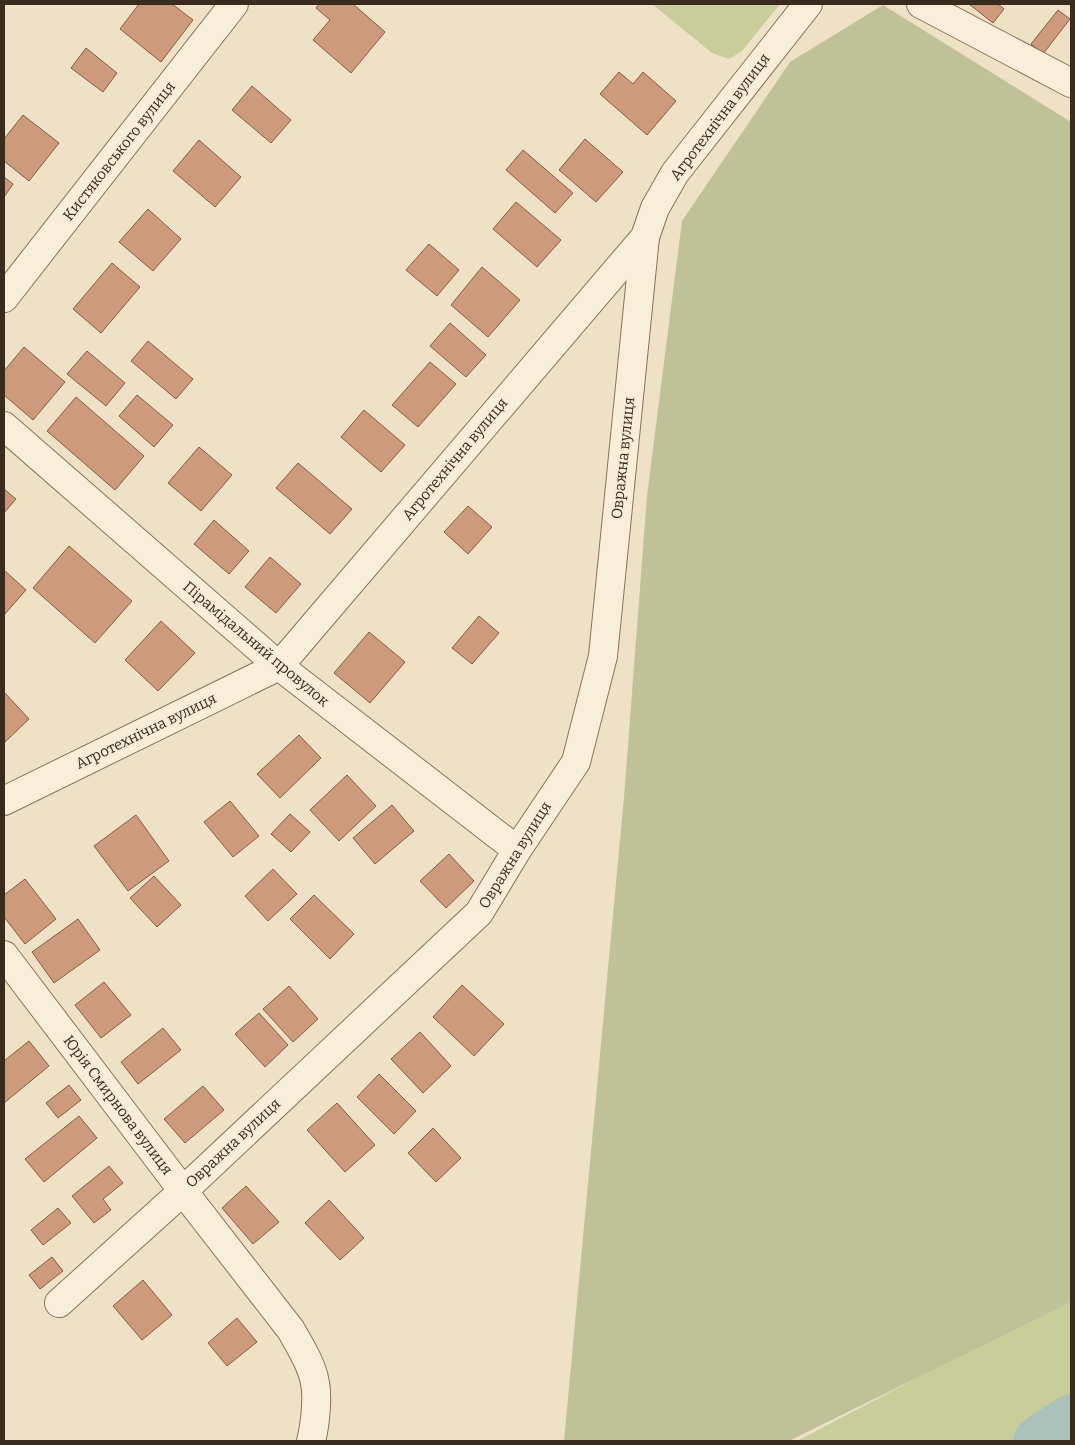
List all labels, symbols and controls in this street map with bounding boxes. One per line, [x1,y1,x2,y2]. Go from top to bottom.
street label: Агротехнічна вулиця [666,50,774,184]
street label: Кистяковського вулиця [59,78,179,224]
street label: Агротехнічна вулиця [399,394,511,524]
street label: Овражна вулиця [608,396,638,520]
street label: Пірамідальний провулок [179,578,333,710]
street label: Агротехнічна вулиця [73,689,219,773]
street label: Овражна вулиця [475,798,555,912]
street label: Юрія Смирнова вулиця [60,1032,176,1178]
street label: Овражна вулиця [182,1095,284,1191]

